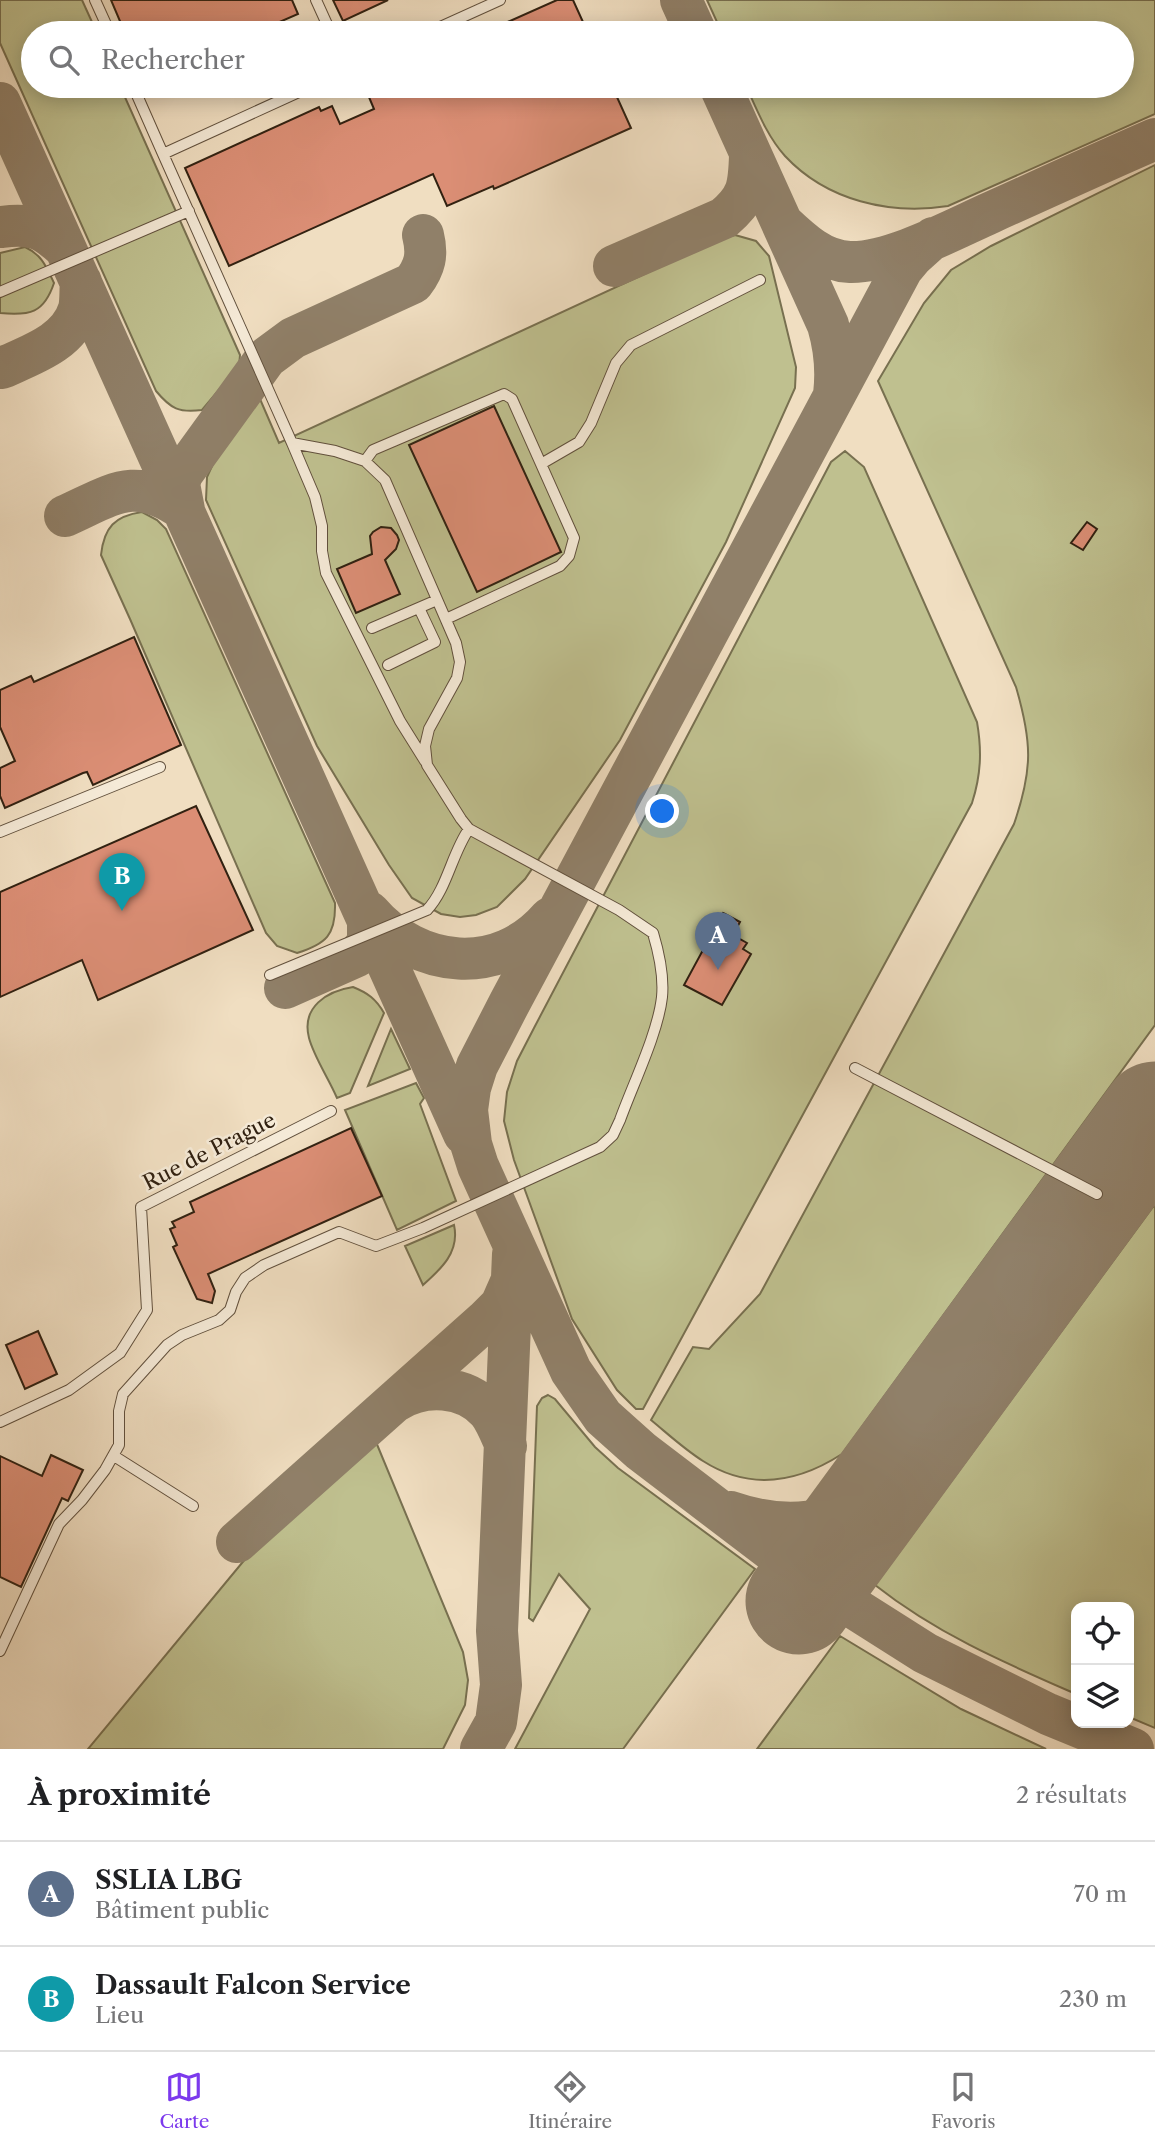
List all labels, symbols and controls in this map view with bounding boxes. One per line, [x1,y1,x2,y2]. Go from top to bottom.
search box [21,21,1134,98]
icon: search [45,41,83,79]
text: Rechercher [101,44,245,76]
your location [645,794,679,828]
pin: B [99,853,145,911]
pin: A [695,912,741,970]
street label: Rue de Prague [139,1107,279,1195]
map controls [1071,1602,1134,1728]
button: locate [1071,1602,1134,1665]
button: layers [1071,1665,1134,1728]
text: À proximité [28,1776,211,1813]
text: 2 résultats [1016,1781,1127,1809]
text: SSLIA LBG [95,1864,242,1896]
text: A [42,1880,60,1908]
text: 70 m [1074,1880,1127,1908]
text: Bâtiment public [95,1896,269,1924]
text: Dassault Falcon Service [95,1969,411,2001]
text: B [42,1985,60,2013]
text: 230 m [1059,1985,1127,2013]
text: Lieu [95,2001,144,2029]
tab: Carte [159,2068,209,2133]
tab: Itinéraire [528,2068,612,2133]
tab: Favoris [931,2068,996,2133]

